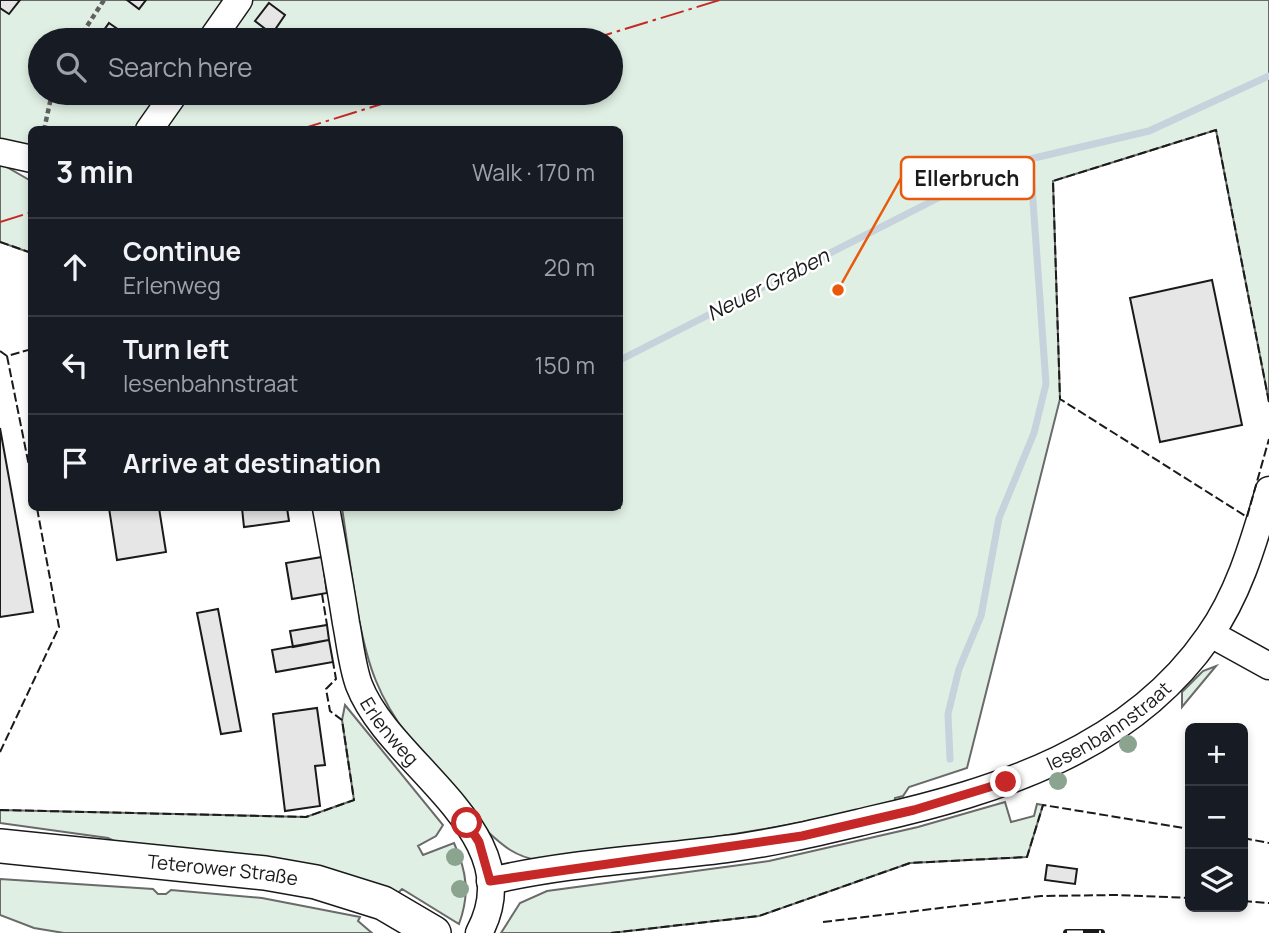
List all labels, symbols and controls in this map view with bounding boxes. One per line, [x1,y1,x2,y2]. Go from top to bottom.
search box [28,28,623,105]
icon: search [52,48,90,86]
text: Search here [108,49,253,85]
text: 3 min [56,151,134,192]
text: Walk · 170 m [472,156,595,188]
callout: Ellerbruch [901,157,1034,199]
text: Ellerbruch [915,164,1019,192]
text: Continue [123,233,241,269]
water label: Neuer Graben [702,241,835,327]
icon: ahead [56,248,94,286]
text: 20 m [544,251,595,283]
text: Erlenweg [123,269,221,301]
text: Turn left [123,331,230,367]
icon: left [56,346,94,384]
text: 150 m [535,349,595,381]
text: Iesenbahnstraat [123,367,298,399]
icon: arrive [56,444,94,482]
text: Arrive at destination [123,445,381,481]
street label: Iesenbahnstraat [1042,676,1177,776]
street label: Erlenweg [354,692,425,771]
map controls [1185,723,1248,912]
button: + [1185,723,1248,786]
route end [990,766,1021,797]
button: − [1185,786,1248,849]
route start [451,807,482,838]
street label: Teterower Straße [146,848,300,892]
button: layers [1185,849,1248,912]

